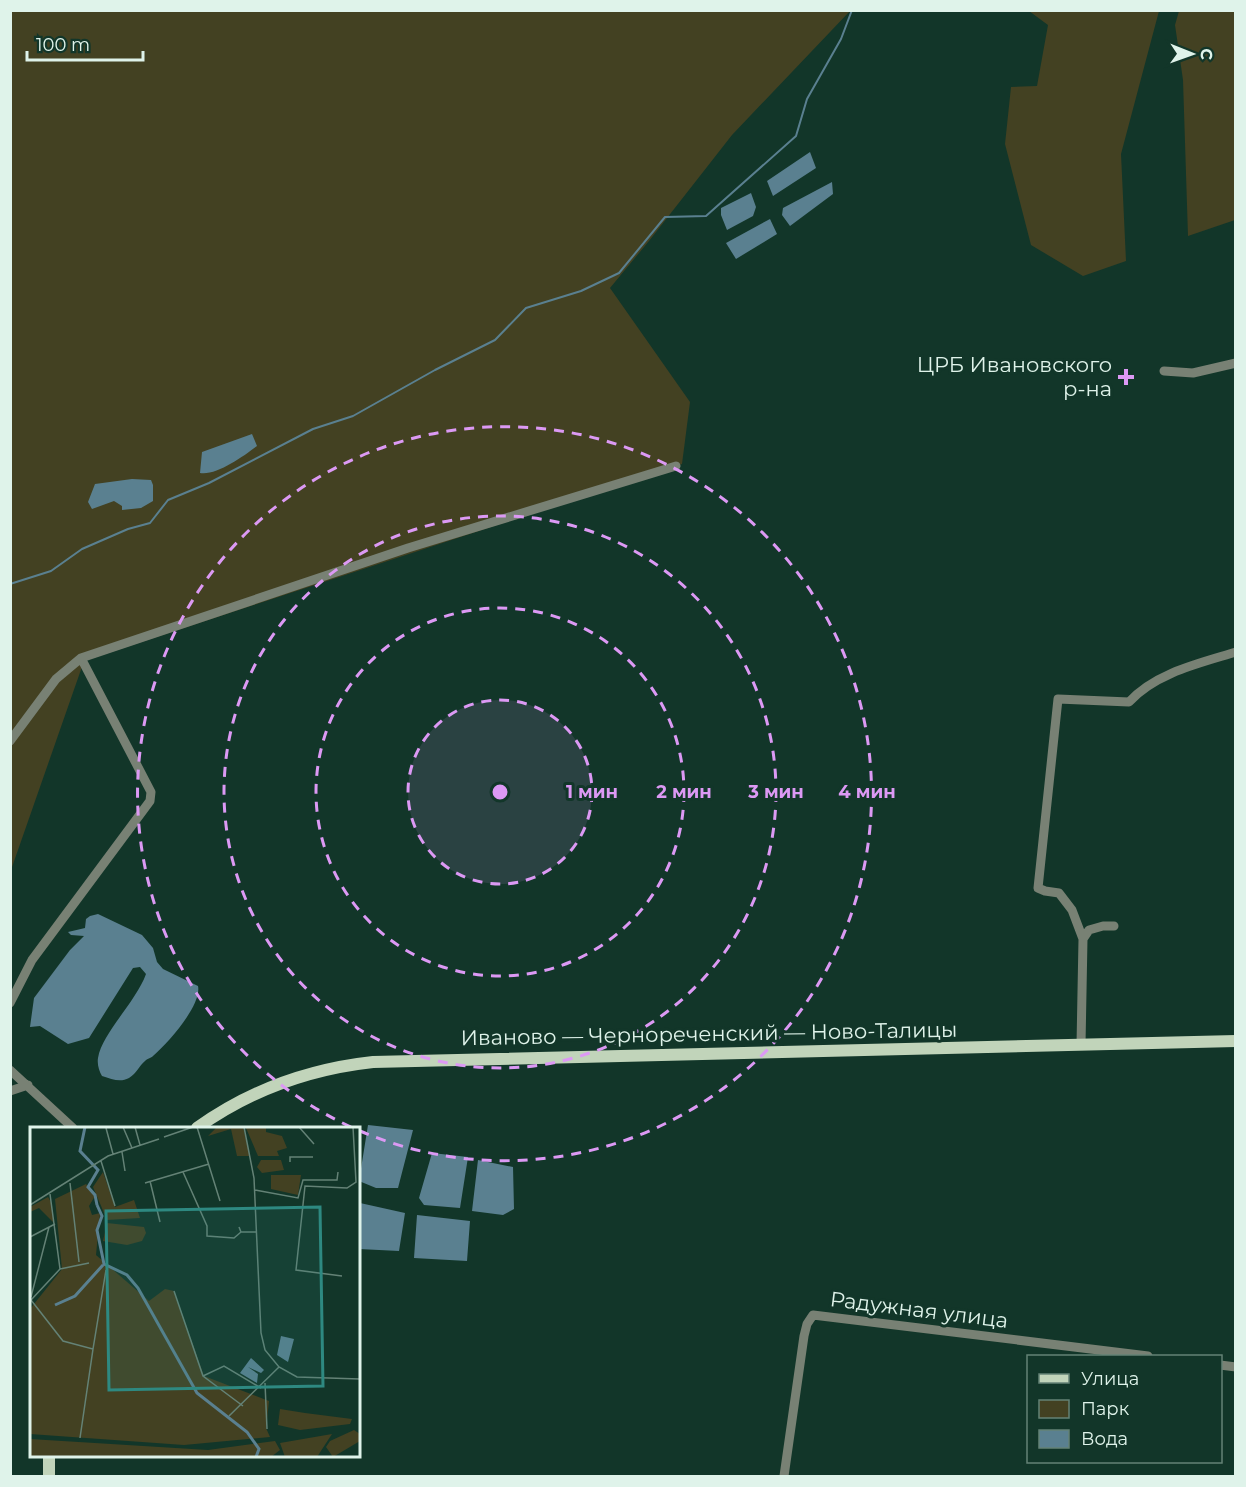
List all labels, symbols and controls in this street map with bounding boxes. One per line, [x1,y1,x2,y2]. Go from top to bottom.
scale bar [27,24,142,62]
north arrow [1162,24,1222,84]
text: 100 m [36,34,90,56]
text: С [1197,48,1216,61]
place label: ЦРБ Ивановского р-на [917,352,1112,401]
marker: ЦРБ Ивановского р-на [1117,368,1135,386]
text: 1 мин [566,781,618,803]
text: 2 мин [656,781,712,803]
text: 3 мин [747,781,804,803]
text: 4 мин [838,781,896,803]
centre of rings [490,782,510,802]
street label: Иваново — Чернореченский — Ново-Талицы [460,1017,958,1050]
inset map [30,1127,360,1457]
street label: Радужная улица [829,1286,1010,1333]
legend [1027,1355,1222,1463]
text: Улица [1081,1368,1139,1390]
text: Парк [1081,1398,1130,1420]
text: Вода [1081,1428,1128,1450]

